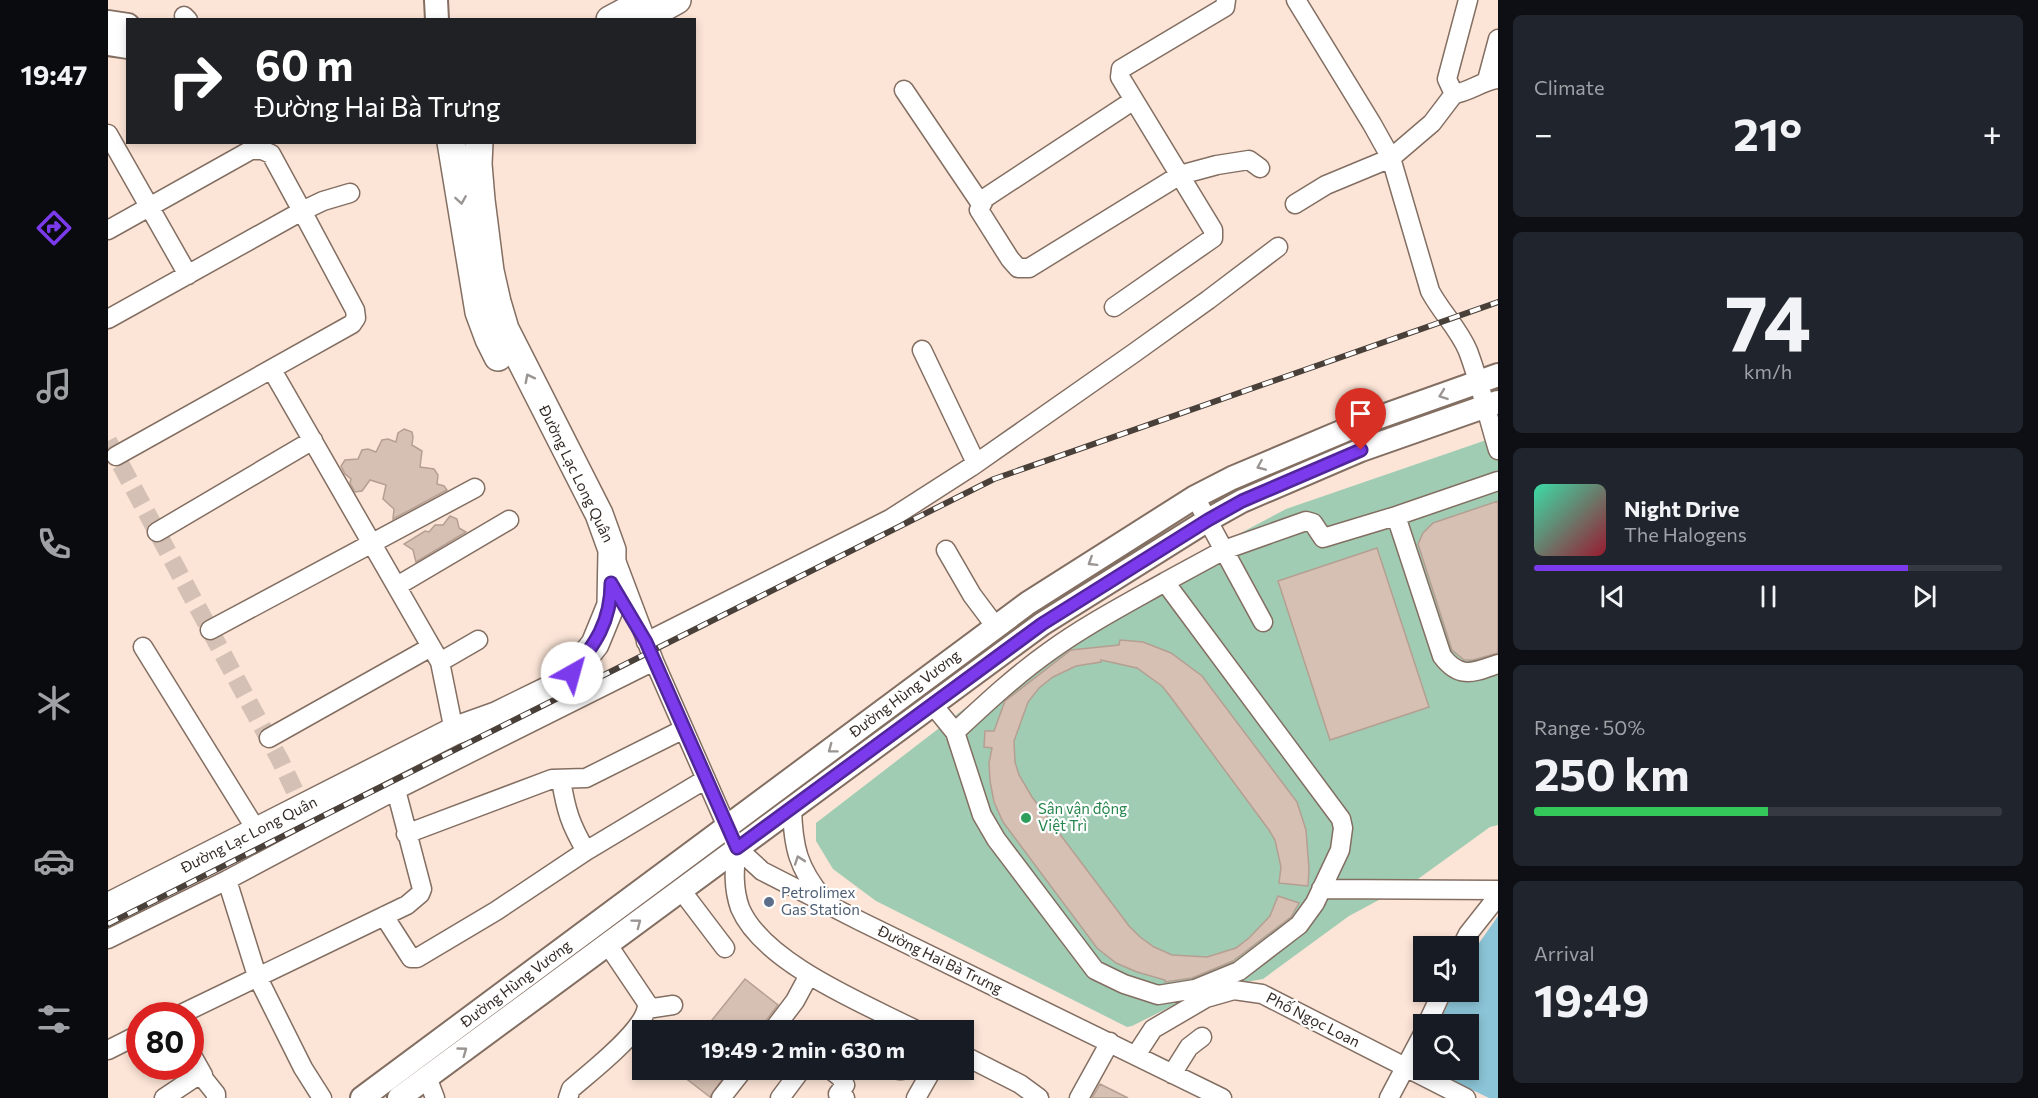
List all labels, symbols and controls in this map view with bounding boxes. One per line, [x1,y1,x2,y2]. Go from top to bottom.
text: 60 m [255,38,354,90]
icon: right [156,42,234,120]
text: 19:47 [21,58,87,91]
text: Climate [1534,75,1604,99]
text: Đường Hai Bà Trưng [255,90,501,123]
text: 21° [1733,105,1802,160]
text: − [1534,112,1553,153]
text: + [1983,112,2002,153]
one-way arrow [455,195,467,205]
icon: directions [33,207,75,249]
text: 74 [1725,272,1811,367]
text: km/h [1744,359,1792,383]
icon: music [33,365,75,407]
one-way arrow [525,374,537,385]
one-way arrow [1438,387,1449,400]
pin [1335,388,1386,450]
icon: arrive [1344,397,1377,430]
street label: Đường Lạc Long Quân [535,401,618,545]
one-way arrow [1257,459,1268,471]
text: Night Drive [1624,495,1739,522]
text: The Halogens [1624,522,1747,546]
icon: phone [33,523,75,565]
one-way arrow [1088,555,1098,567]
icon: previous [1596,580,1629,613]
icon: pause [1752,580,1785,613]
icon: next [1908,580,1941,613]
position arrow [540,641,604,705]
street label: Đường Hùng Vương [845,646,963,741]
icon: climate [33,682,75,724]
text: Range · 50% [1534,715,1645,739]
one-way arrow [827,742,838,753]
text: 250 km [1534,745,1689,800]
street label: Đường Lạc Long Quân [177,792,320,877]
place label: Sân vận động Việt Trì [1038,799,1127,834]
marker: Sân vận động Việt Trì [1019,811,1033,825]
icon: car [33,840,75,882]
one-way arrow [794,855,807,866]
place label: Petrolimex Gas Station [781,883,860,918]
marker: Petrolimex Gas Station [762,895,776,909]
one-way arrow [631,919,642,930]
street label: Đường Hai Bà Trưng [874,921,1006,997]
street label: Đường Hùng Vương [456,936,574,1031]
map controls [1413,936,1479,1080]
button: sound [1413,936,1479,1002]
text: Arrival [1534,941,1595,965]
text: 19:49 [1534,971,1649,1026]
street label: Phố Ngọc Loan [1264,988,1363,1050]
icon: filters [33,998,75,1040]
speed limit sign: 80 [126,1002,204,1080]
button: search [1413,1014,1479,1080]
text: 19:49 · 2 min · 630 m [701,1036,905,1063]
one-way arrow [457,1047,468,1058]

